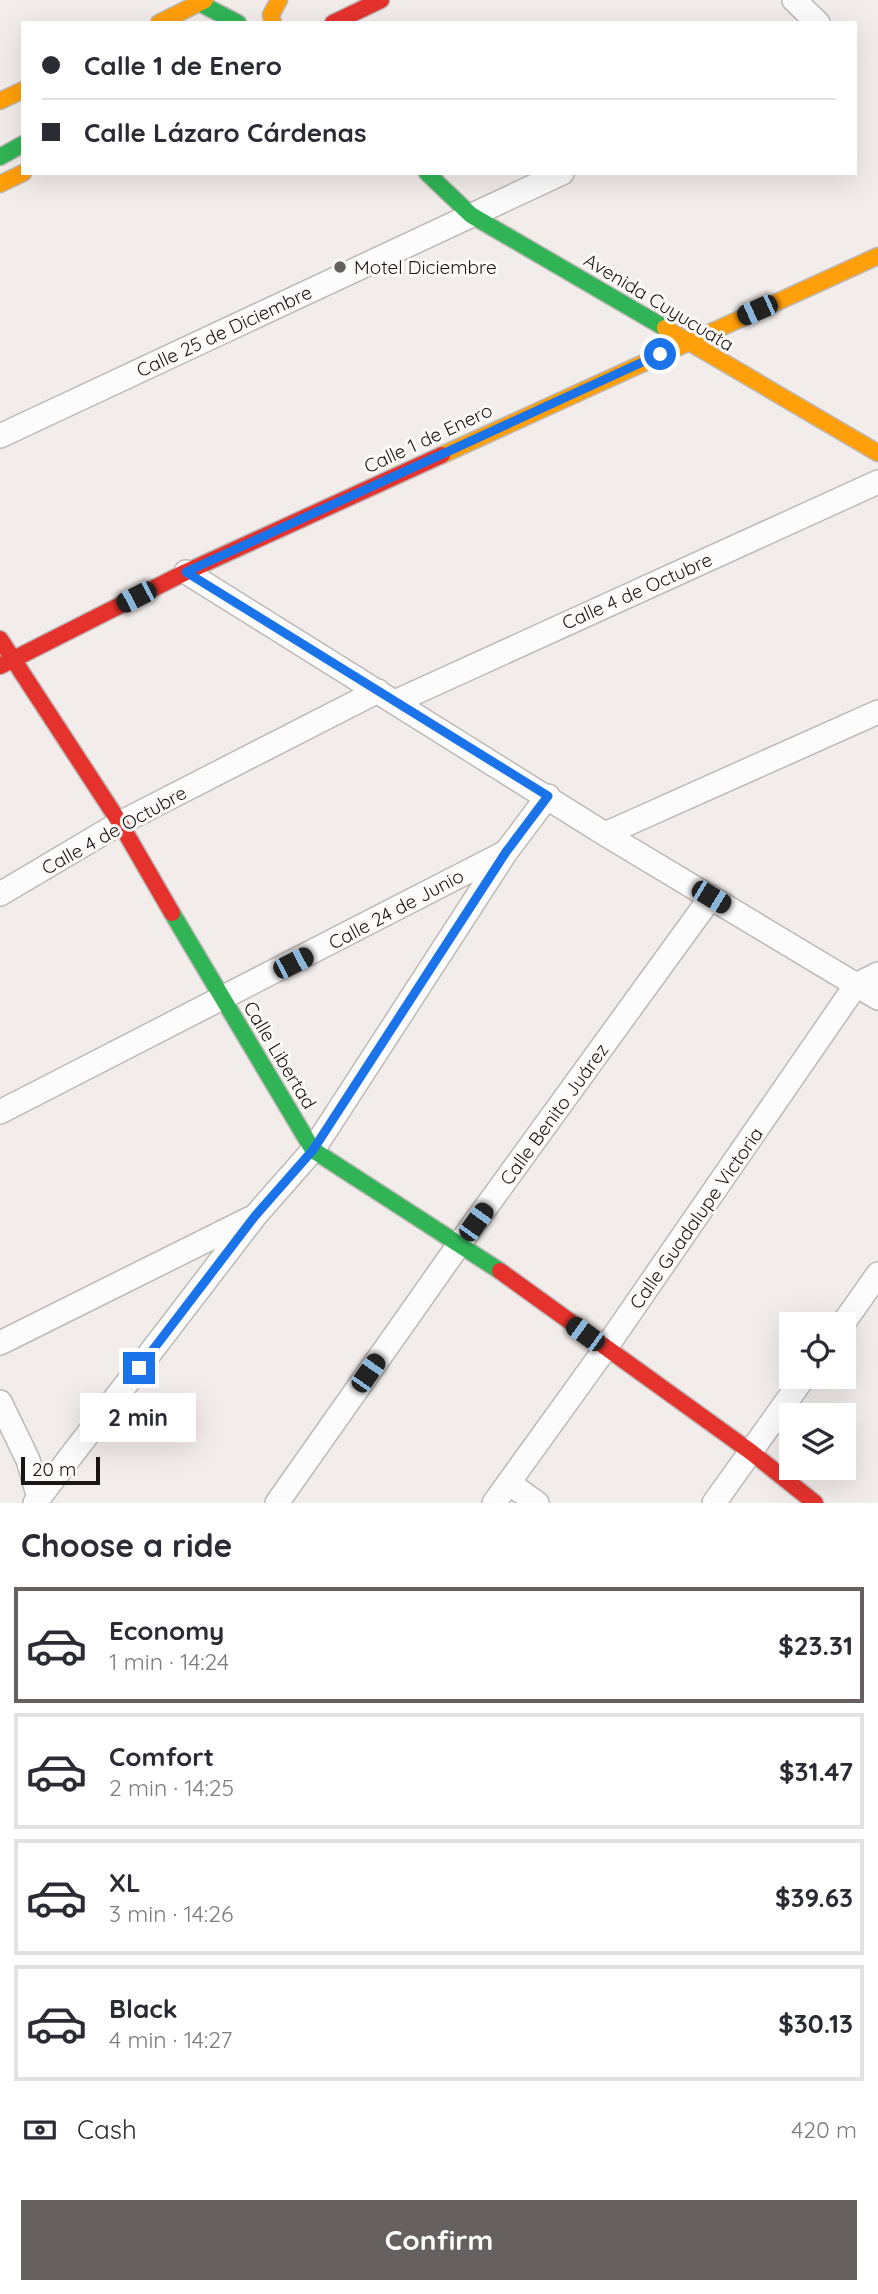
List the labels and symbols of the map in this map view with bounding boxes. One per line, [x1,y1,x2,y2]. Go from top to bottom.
street label: Avenida Cuyucuata [580,248,738,356]
place label: Motel Diciembre [354,255,497,279]
marker: Motel Diciembre [332,259,348,275]
street label: Calle 25 de Diciembre [132,280,316,382]
car [734,292,781,328]
route start [644,338,676,370]
street label: Calle 1 de Enero [360,398,496,478]
street label: Calle 4 de Octubre [558,547,716,635]
car [113,578,160,616]
street label: Calle 4 de Octubre [37,780,191,880]
street label: Calle 24 de Junio [324,863,468,955]
car [688,877,735,917]
car [270,944,317,982]
street label: Calle Libertad [238,997,322,1113]
street label: Calle Benito Juárez [494,1038,614,1190]
street label: Calle Guadalupe Victoria [624,1122,768,1314]
car [456,1199,497,1245]
car [562,1313,609,1355]
car [348,1350,389,1396]
route end [123,1352,155,1384]
callout: 2 min [81,1392,197,1442]
scale bar [21,1454,100,1486]

